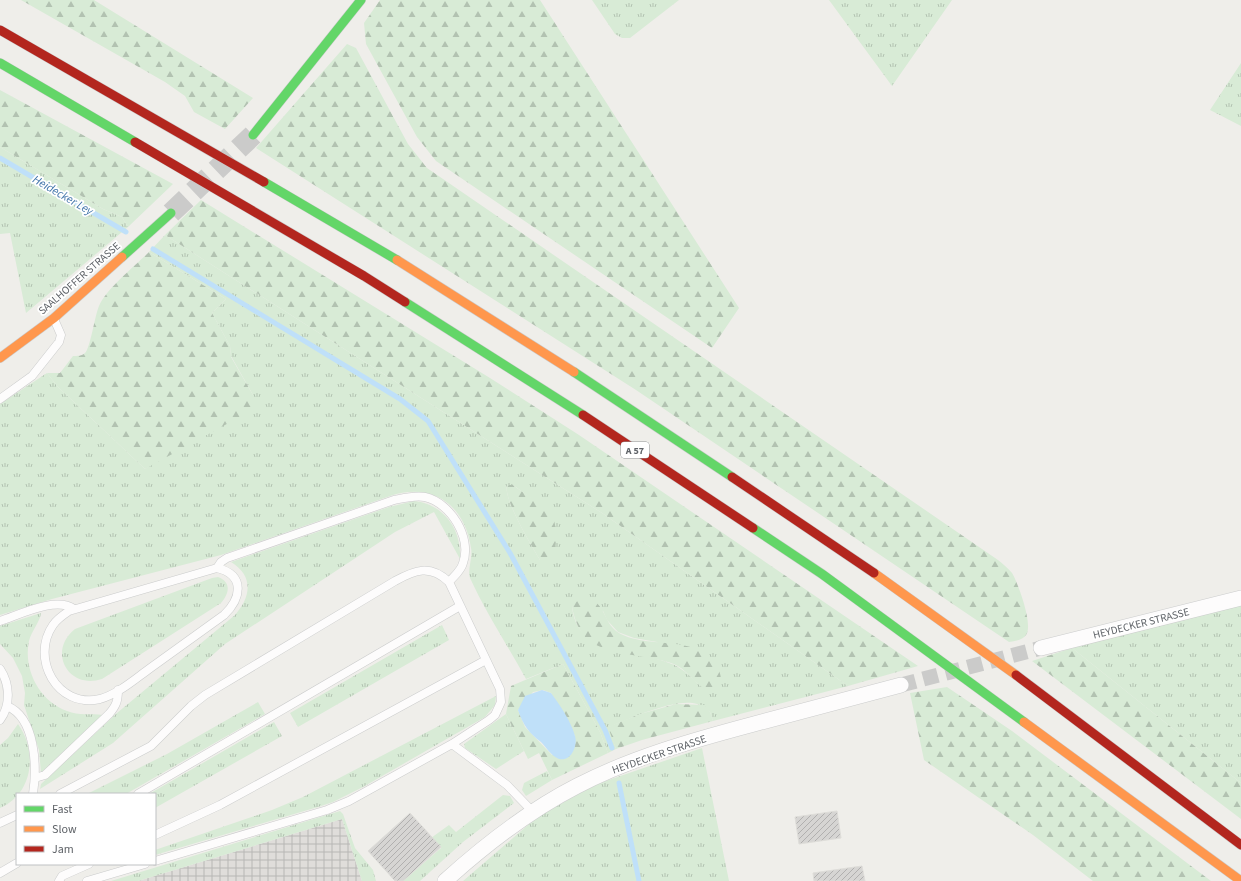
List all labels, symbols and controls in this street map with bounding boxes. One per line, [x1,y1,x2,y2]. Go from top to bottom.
water label: Heidecker Ley [29,171,97,220]
street label: SAALHOFFER STRASSE [35,239,124,318]
road number: A 57 [621,442,649,458]
street label: HEYDECKER STRASSE [1091,604,1191,643]
street label: HEYDECKER STRASSE [610,731,709,778]
legend [16,793,156,865]
text: Fast [52,801,72,818]
text: Slow [52,821,77,838]
text: Jam [52,841,74,858]

